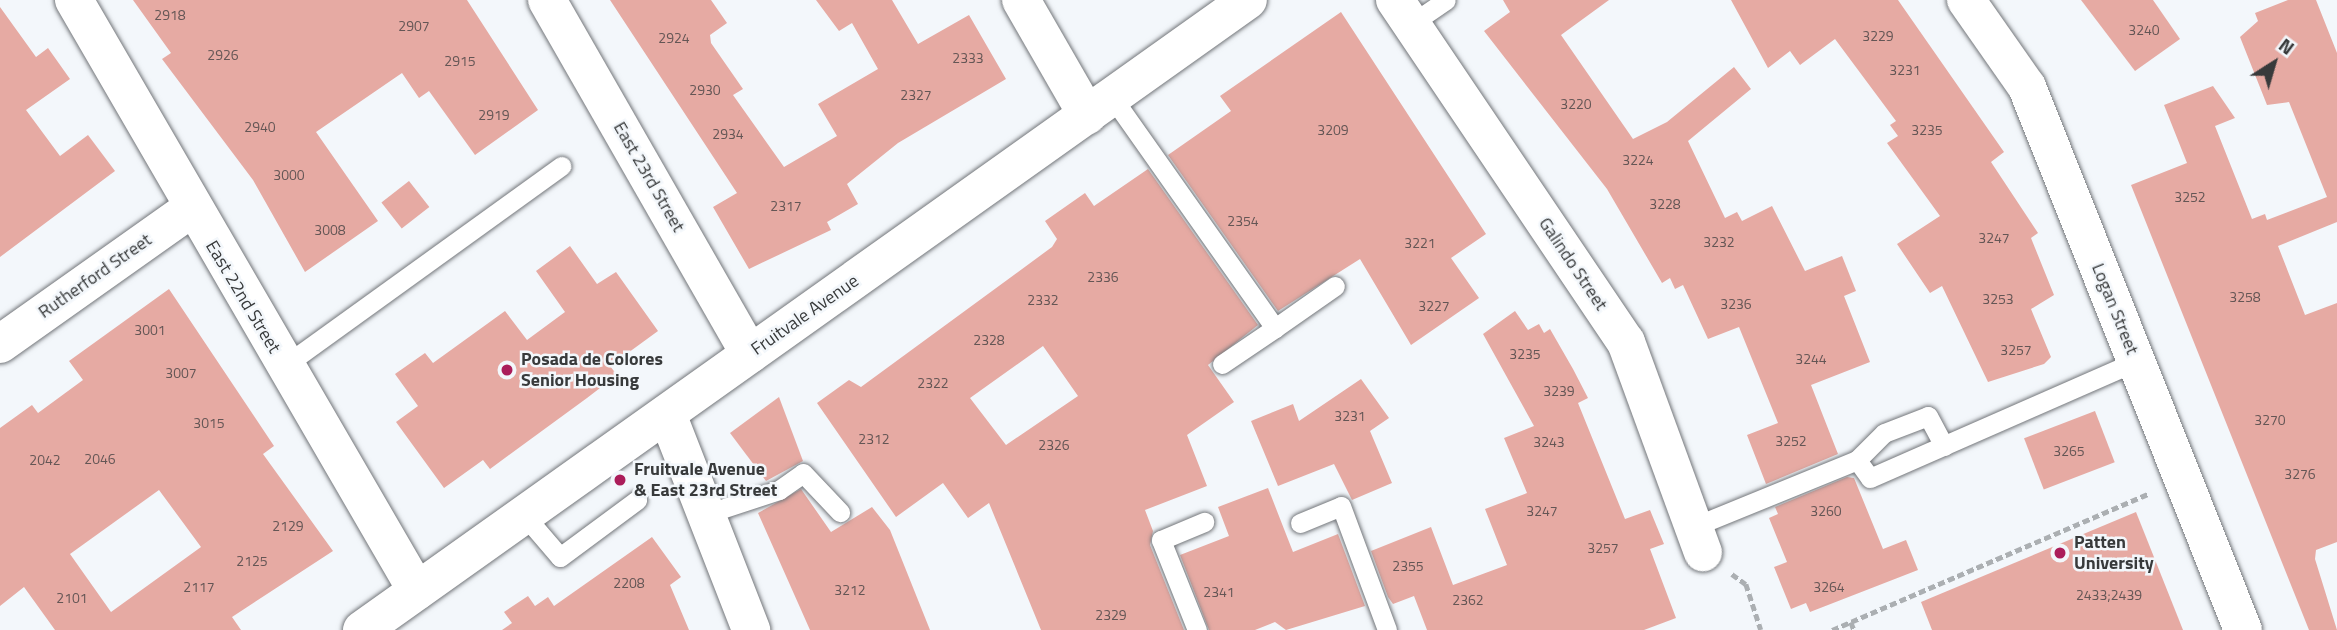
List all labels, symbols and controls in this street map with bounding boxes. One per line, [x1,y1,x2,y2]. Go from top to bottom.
house number: 2918 [154,7,186,23]
house number: 2907 [398,18,430,34]
house number: 3240 [2128,22,2160,38]
house number: 3229 [1862,28,1894,44]
north arrow [2239,28,2309,98]
house number: 2924 [658,30,690,46]
text: N [2273,30,2301,61]
house number: 2926 [207,47,239,63]
house number: 2333 [952,50,984,66]
house number: 2915 [444,53,476,69]
house number: 3231 [1889,62,1921,78]
house number: 2930 [689,82,721,98]
house number: 2327 [900,87,932,103]
house number: 3220 [1560,96,1592,112]
house number: 2919 [478,107,510,123]
street label: East 23rd Street [609,118,689,236]
house number: 2940 [244,119,276,135]
house number: 3209 [1317,122,1349,138]
house number: 3235 [1911,122,1943,138]
house number: 2934 [712,126,744,142]
house number: 3224 [1622,152,1654,168]
house number: 3000 [273,167,305,183]
house number: 3252 [2174,189,2206,205]
house number: 3228 [1649,196,1681,212]
house number: 2317 [770,198,802,214]
house number: 2354 [1227,213,1259,229]
street label: Galindo Street [1534,213,1612,315]
house number: 3008 [314,222,346,238]
street label: Rutherford Street [34,229,156,323]
house number: 3247 [1978,230,2010,246]
house number: 3232 [1703,234,1735,250]
house number: 3221 [1404,235,1436,251]
street label: East 22nd Street [201,237,285,357]
street label: Logan Street [2087,260,2143,358]
house number: 2336 [1087,269,1119,285]
street label: Fruitvale Avenue [747,270,863,360]
house number: 3258 [2229,289,2261,305]
house number: 3253 [1982,291,2014,307]
house number: 2332 [1027,292,1059,308]
house number: 3236 [1720,296,1752,312]
house number: 3227 [1418,298,1450,314]
house number: 3001 [134,322,166,338]
house number: 2328 [973,332,1005,348]
house number: 3257 [2000,342,2032,358]
house number: 3235 [1509,346,1541,362]
place label: Posada de Colores Senior Housing [521,349,663,392]
house number: 3244 [1795,351,1827,367]
marker: Posada de Colores Senior Housing [499,362,515,378]
house number: 3007 [165,365,197,381]
house number: 2322 [917,375,949,391]
house number: 3239 [1543,383,1575,399]
house number: 3231 [1334,408,1366,424]
house number: 3270 [2254,412,2286,428]
house number: 3015 [193,415,225,431]
house number: 2312 [858,431,890,447]
house number: 3252 [1775,433,1807,449]
house number: 3243 [1533,434,1565,450]
house number: 2326 [1038,437,1070,453]
house number: 3265 [2053,443,2085,459]
house number: 2046 [84,451,116,467]
house number: 2042 [29,452,61,468]
place label: Fruitvale Avenue & East 23rd Street [634,459,777,502]
house number: 3276 [2284,466,2316,482]
marker: Fruitvale Avenue & East 23rd Street [612,472,628,488]
house number: 3247 [1526,503,1558,519]
house number: 3260 [1810,503,1842,519]
house number: 2129 [272,518,304,534]
place label: Patten University [2074,532,2154,574]
house number: 3257 [1587,540,1619,556]
marker: Patten University [2052,545,2068,561]
house number: 2125 [236,553,268,569]
house number: 2355 [1392,558,1424,574]
house number: 2208 [613,575,645,591]
house number: 2117 [183,579,215,595]
house number: 3264 [1813,579,1845,595]
house number: 3212 [834,582,866,598]
house number: 2341 [1203,584,1235,600]
house number: 2433;2439 [2076,587,2142,603]
house number: 2101 [56,590,88,606]
house number: 2362 [1452,592,1484,608]
house number: 2329 [1095,607,1127,623]

